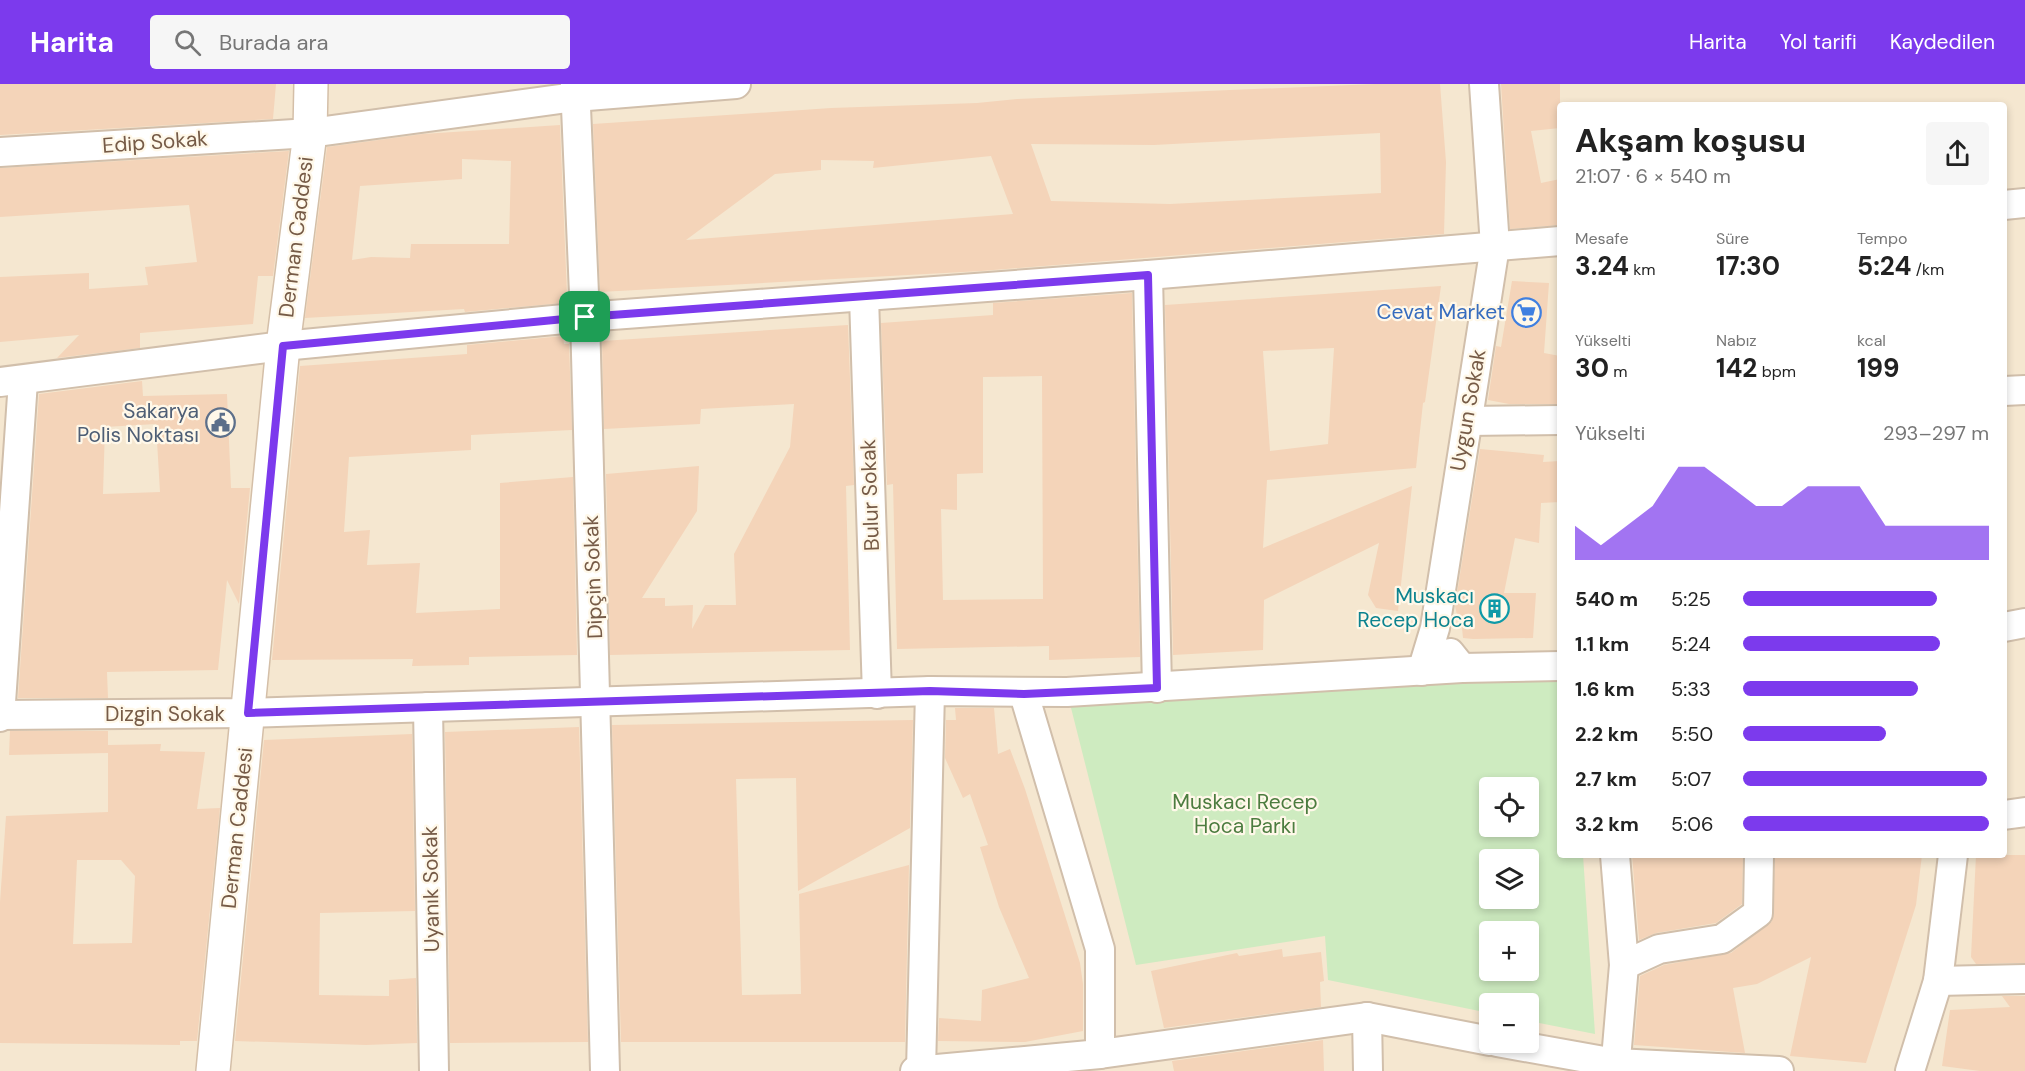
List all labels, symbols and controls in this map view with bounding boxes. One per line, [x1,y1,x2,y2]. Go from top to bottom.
search box [150,15,570,69]
text: Harita [30,24,114,61]
icon: search [171,26,204,59]
text: Burada ara [219,28,329,57]
text: Harita [1689,28,1747,56]
text: Yol tarifi [1780,28,1857,56]
text: Kaydedilen [1890,28,1995,56]
text: Akşam koşusu [1575,119,1806,162]
button: share [1926,122,1989,185]
street label: Edip Sokak [101,124,209,160]
street label: Derman Caddesi [272,155,320,319]
text: 21:07 · 6 × 540 m [1575,163,1731,189]
text: Mesafe [1575,228,1629,249]
text: Süre [1716,228,1749,249]
text: Tempo [1857,228,1907,249]
text: 3.24 [1575,249,1629,283]
text: 17:30 [1716,249,1780,283]
text: 5:24 [1857,249,1912,283]
text: km [1629,259,1656,280]
text: /km [1912,259,1944,280]
pin [559,291,610,342]
supermarket icon: Cevat Market [1510,296,1542,328]
place label: Cevat Market [1376,298,1505,326]
icon: arrive [568,300,601,333]
text: Yükselti [1575,330,1631,351]
text: Nabız [1716,330,1757,351]
text: kcal [1857,330,1886,351]
street label: Uygun Sokak [1444,346,1493,473]
text: 30 [1575,351,1609,385]
text: 142 [1716,351,1757,385]
text: 199 [1857,351,1899,385]
text: m [1609,361,1628,382]
text: bpm [1757,361,1796,382]
place label: Sakarya Polis Noktası [77,397,199,449]
public building icon: Sakarya Polis Noktası [204,407,236,439]
text: Yükselti [1575,420,1645,446]
text: 293–297 m [1883,420,1989,446]
street label: Bulur Sokak [854,438,886,551]
street label: Dipçin Sokak [577,514,609,639]
place label: Muskacı Recep Hoca [1357,582,1474,634]
text: 540 m [1575,586,1638,612]
text: 5:25 [1671,586,1711,612]
building icon: Muskacı Recep Hoca [1479,592,1511,624]
text: 1.1 km [1575,631,1629,657]
text: 5:24 [1671,631,1711,657]
text: 1.6 km [1575,676,1634,702]
text: 5:33 [1671,676,1711,702]
street label: Dizgin Sokak [105,700,225,728]
text: 2.2 km [1575,721,1638,747]
text: 5:50 [1671,721,1713,747]
street label: Derman Caddesi [215,746,259,910]
text: 2.7 km [1575,766,1637,792]
text: 5:07 [1671,766,1711,792]
map controls [1479,777,1539,1053]
button: locate [1479,777,1539,837]
park label: Muskacı Recep Hoca Parkı [1172,788,1318,840]
text: 3.2 km [1575,811,1639,837]
text: 5:06 [1671,811,1713,837]
street label: Uyanık Sokak [416,825,446,952]
button: layers [1479,849,1539,909]
button: + [1479,921,1539,981]
button: − [1479,993,1539,1053]

